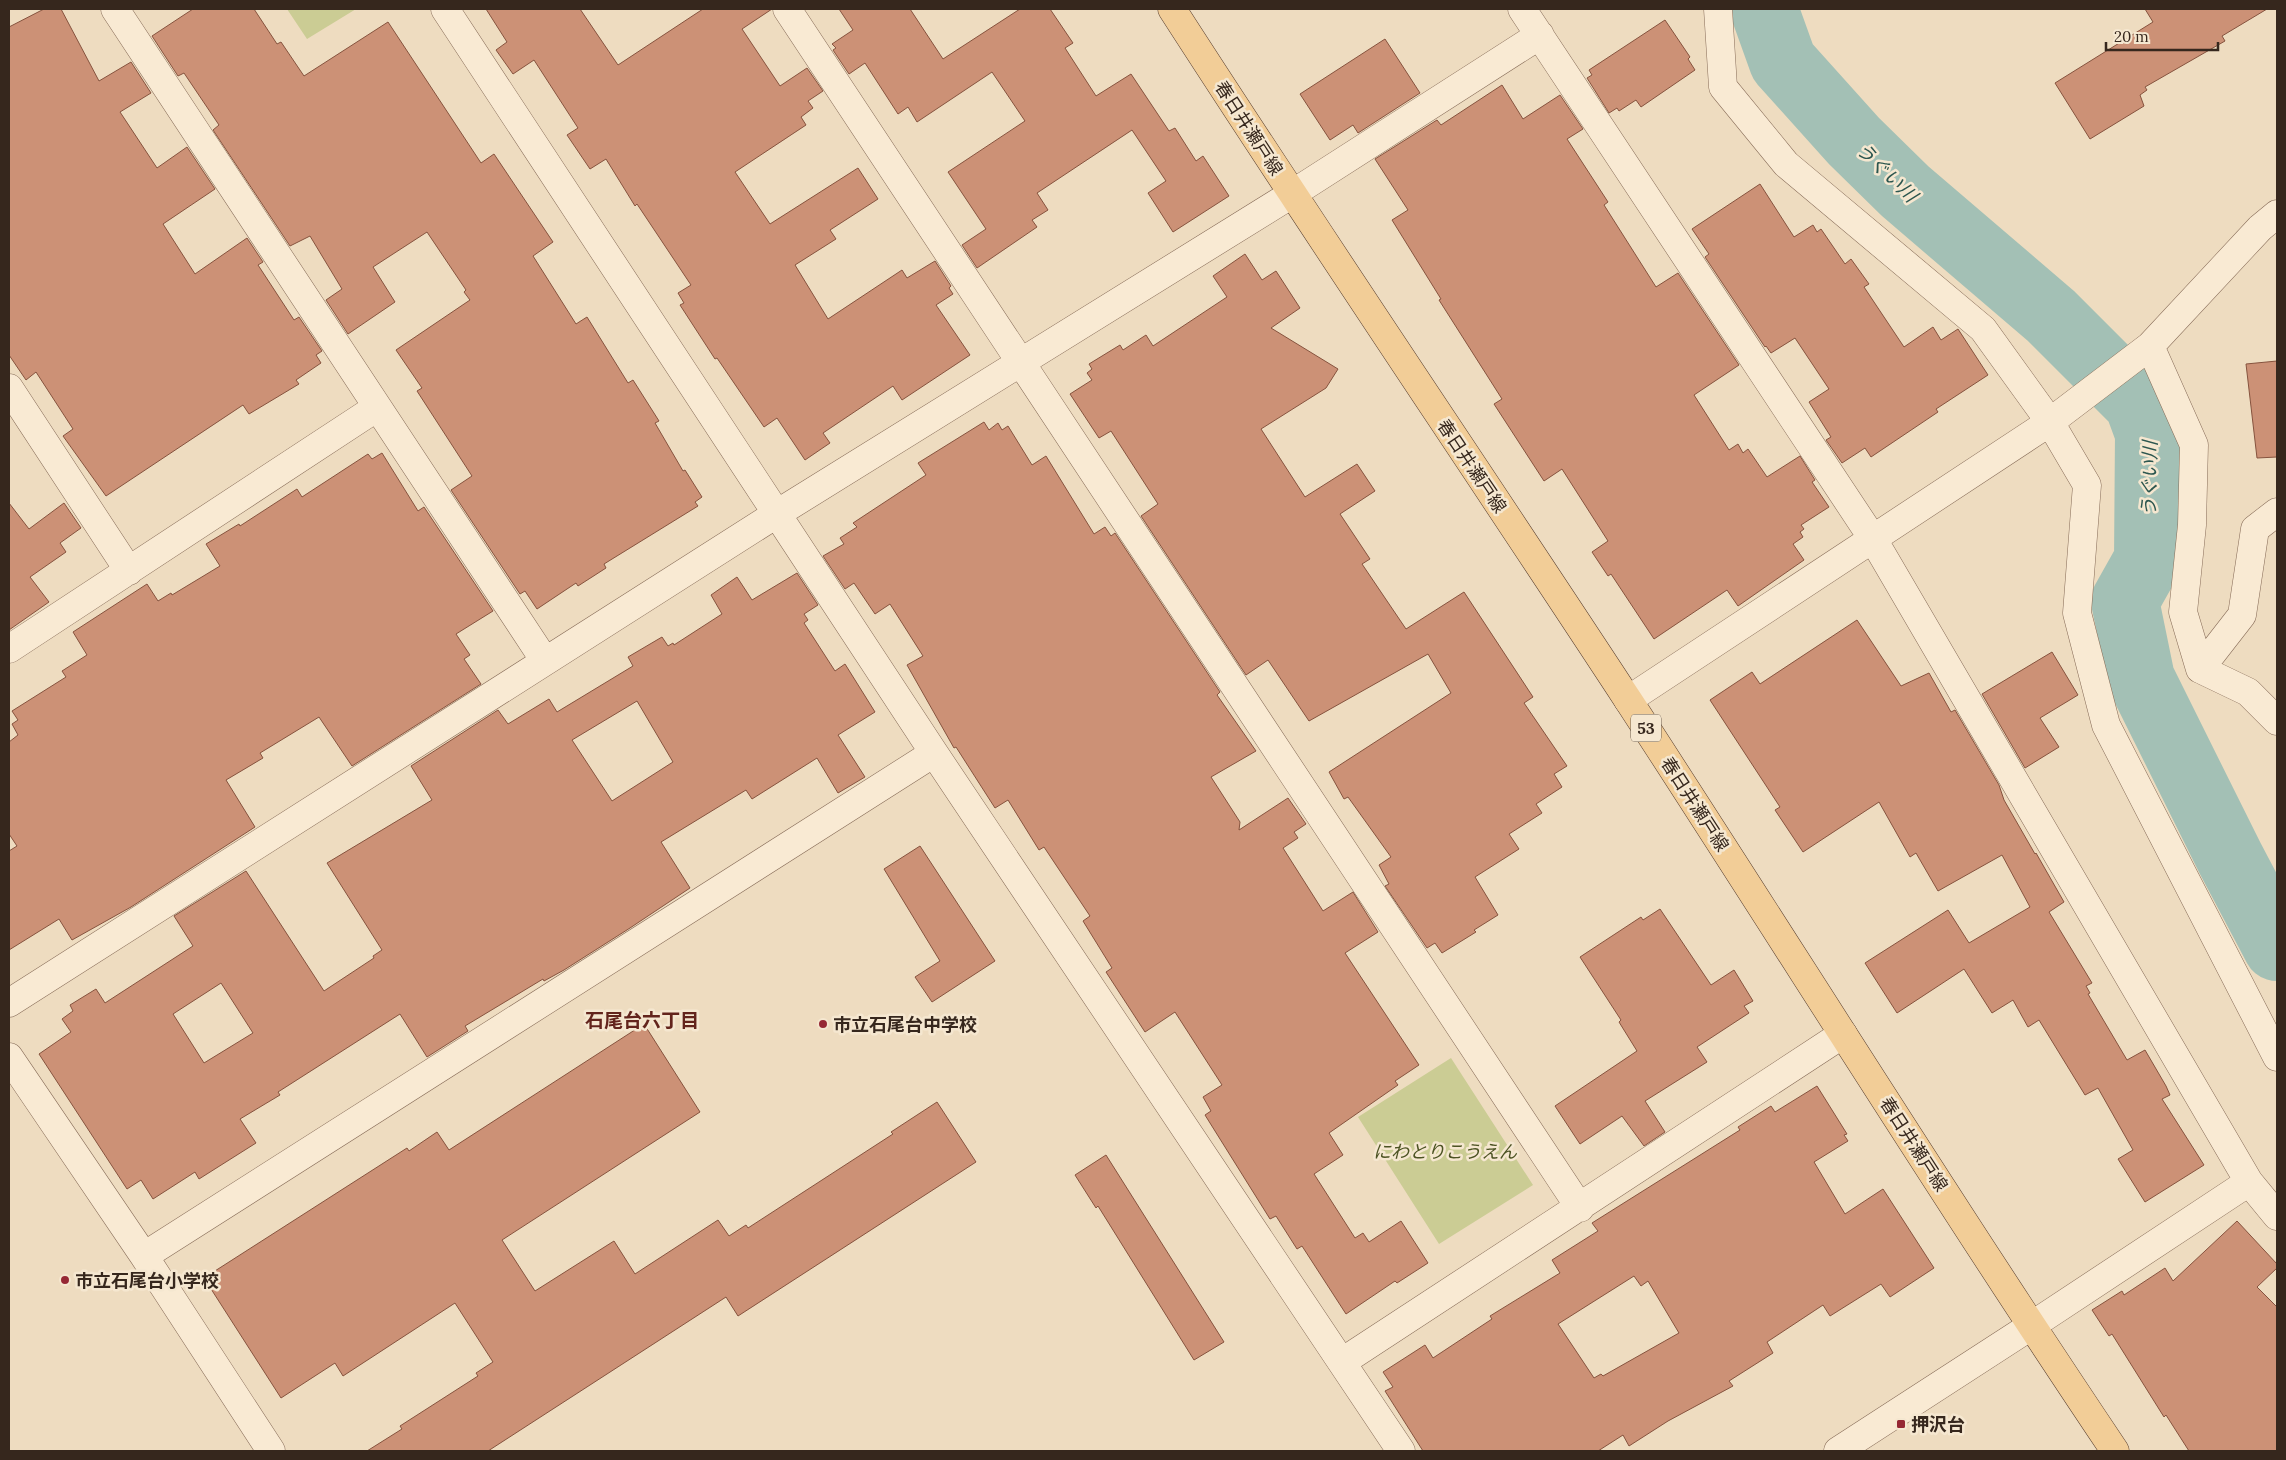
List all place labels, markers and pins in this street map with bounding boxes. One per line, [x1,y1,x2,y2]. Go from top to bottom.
place label: 市立石尾台中学校 [833,1013,977,1036]
marker: 市立石尾台中学校 [817,1018,829,1030]
place label: 市立石尾台小学校 [75,1269,219,1292]
marker: 市立石尾台小学校 [59,1274,71,1286]
place label: 押沢台 [1911,1413,1965,1436]
marker: 押沢台 [1895,1418,1907,1430]

